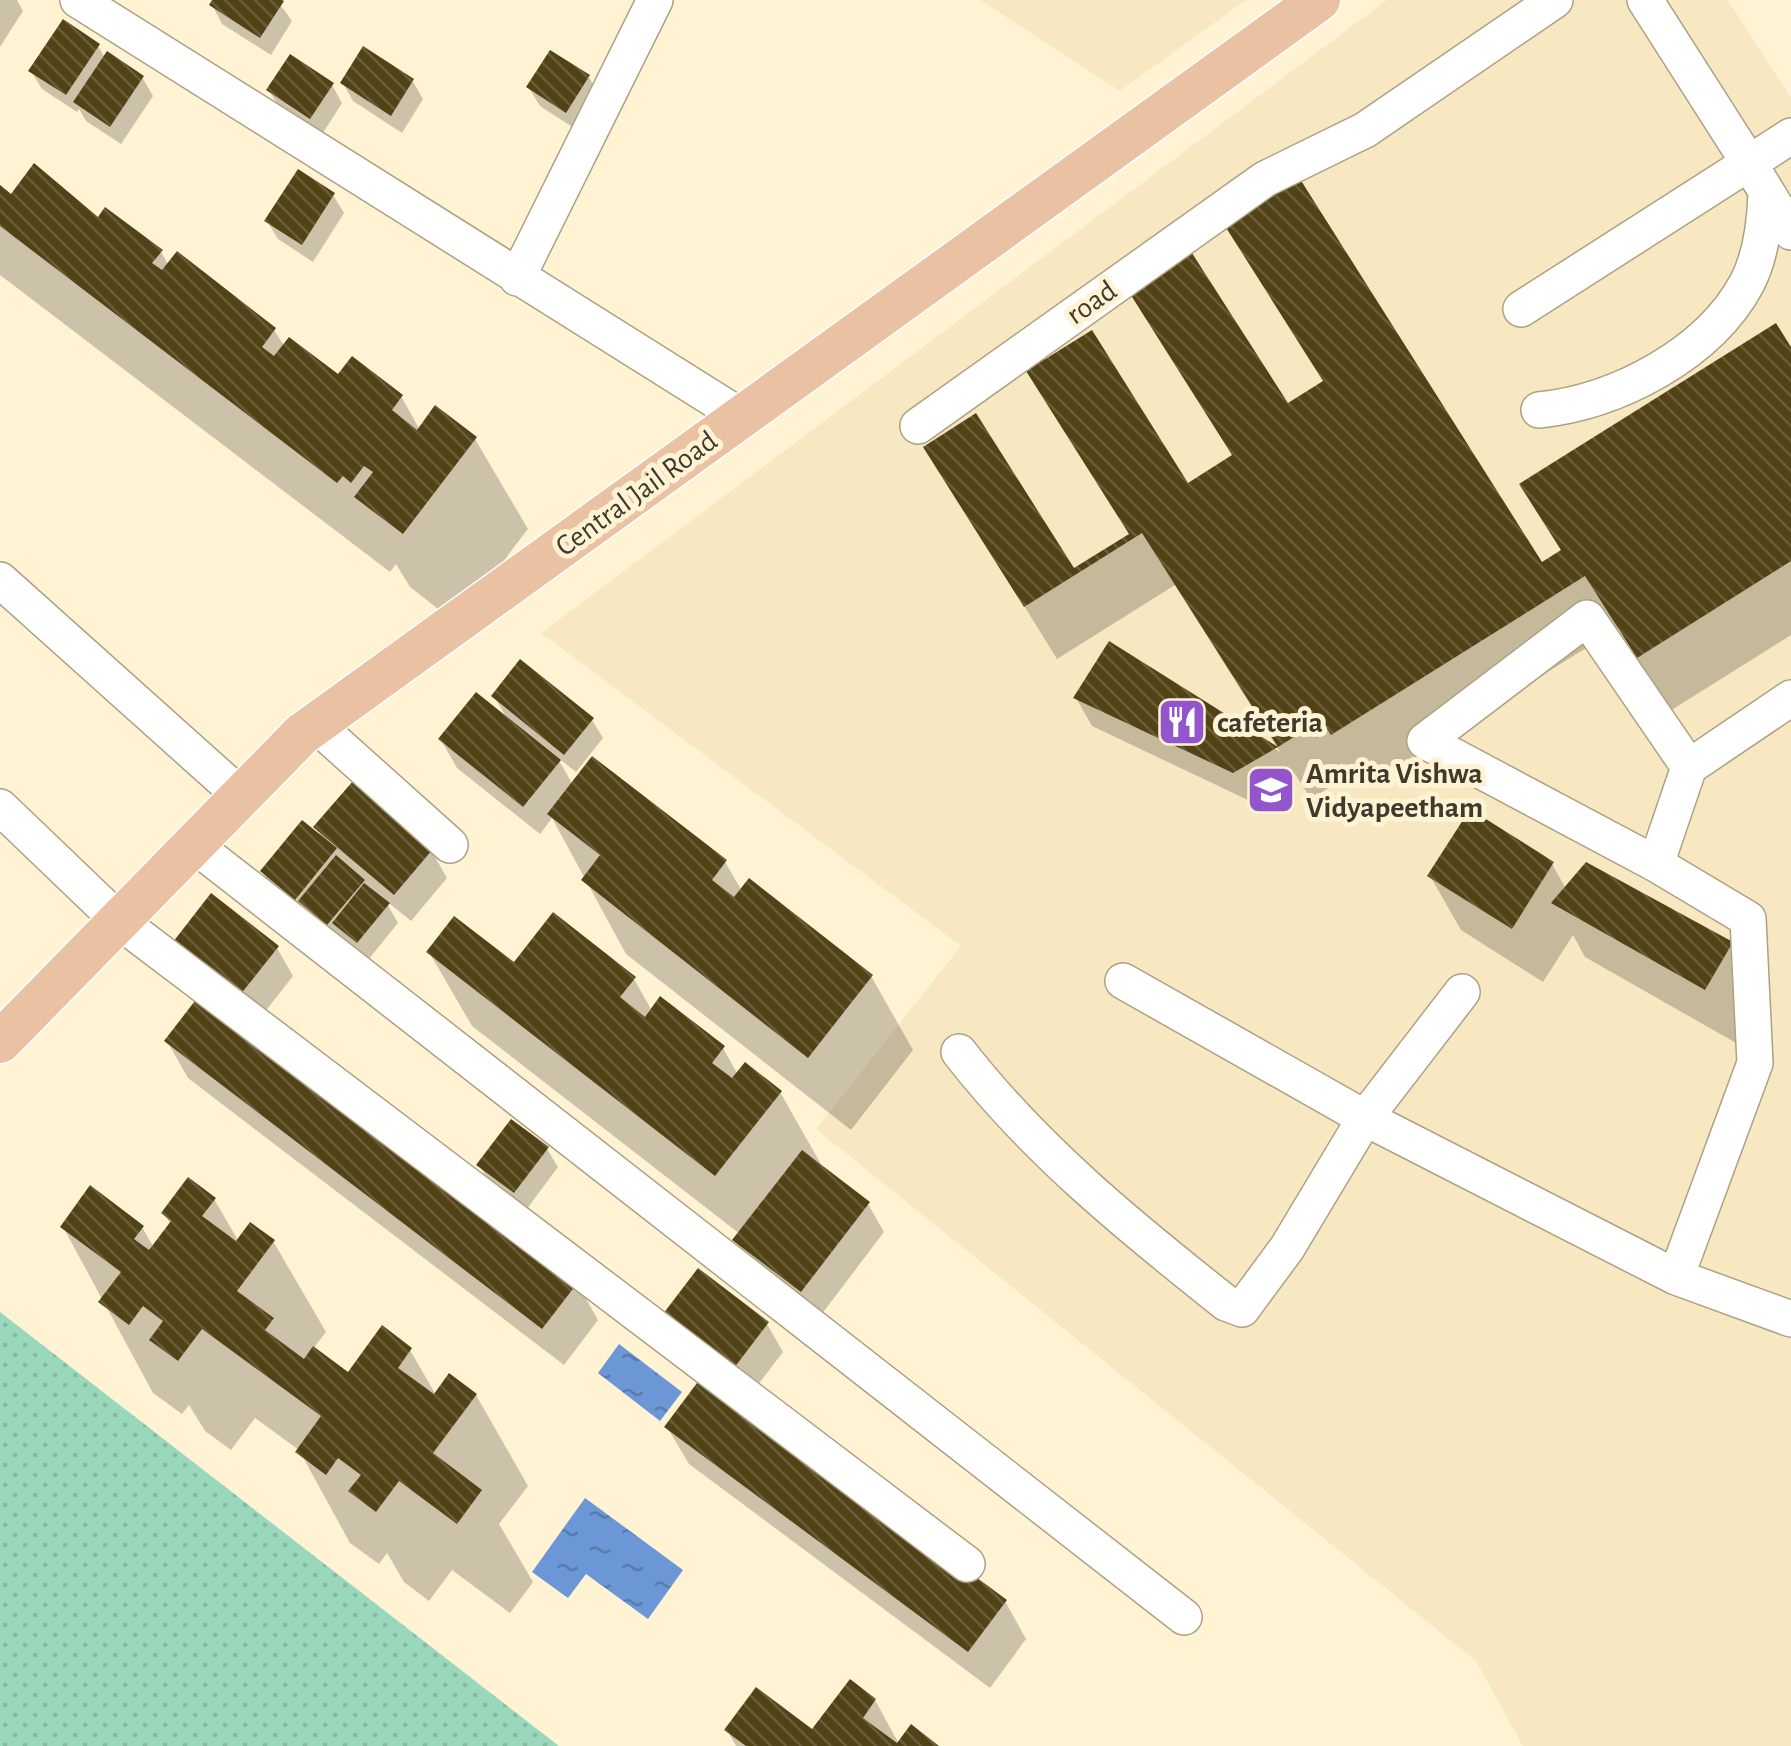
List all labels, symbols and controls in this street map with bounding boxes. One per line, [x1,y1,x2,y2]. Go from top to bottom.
street label: road [1061,275,1122,331]
street label: Central Jail Road [550,425,723,562]
restaurant icon: cafeteria [1156,696,1208,748]
place label: cafeteria [1217,708,1323,738]
place label: Amrita Vishwa Vidyapeetham [1306,759,1483,823]
school or university icon: Amrita Vishwa Vidyapeetham [1245,764,1297,816]

